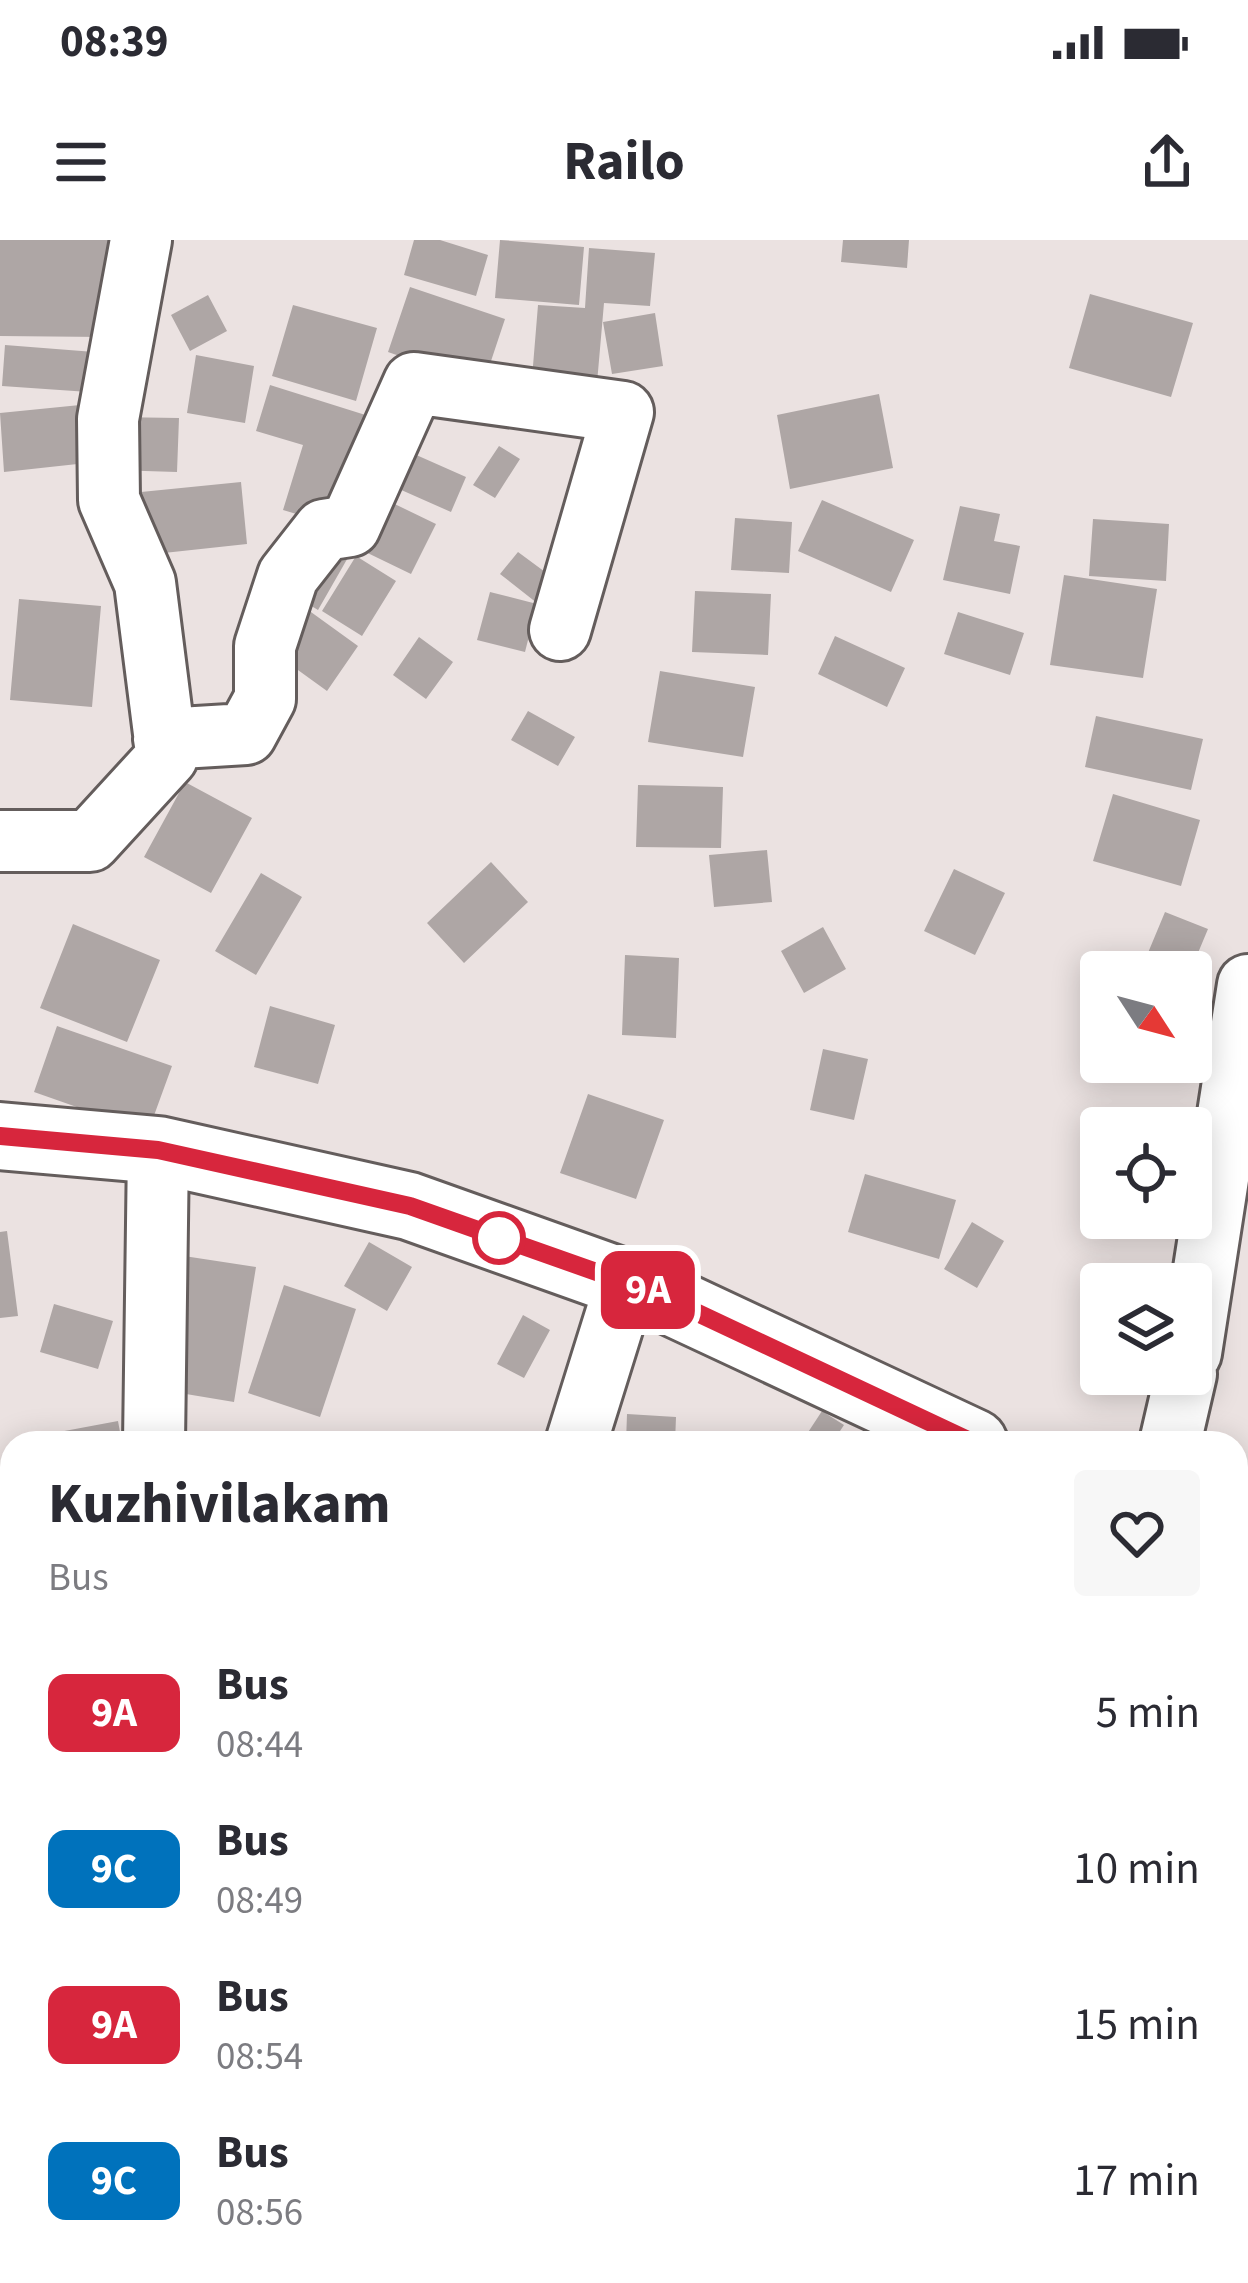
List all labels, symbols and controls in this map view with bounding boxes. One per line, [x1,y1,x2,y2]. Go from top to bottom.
text: 08:39 [60,10,169,74]
text: Railo [563,124,685,201]
icon: menu [48,129,114,195]
icon: share [1134,129,1200,195]
north arrow [1080,951,1212,1083]
map controls [1080,951,1212,1395]
button: locate [1080,1107,1212,1239]
unlabelled marker [474,1213,524,1263]
line badge: 9A [594,1251,702,1329]
text: 9A [625,1260,671,1320]
button: layers [1080,1263,1212,1395]
text: Kuzhivilakam [48,1464,391,1545]
button: heart [1074,1470,1200,1596]
text: Bus [48,1550,109,1606]
text: Bus [216,1653,289,1717]
text: 5 min [1096,1681,1200,1745]
text: 9A [91,1683,137,1743]
text: 08:44 [216,1717,303,1773]
text: Bus [216,1809,289,1873]
text: 10 min [1073,1837,1200,1901]
text: 9C [91,1839,137,1899]
text: 08:49 [216,1873,303,1929]
text: Bus [216,1965,289,2029]
text: 15 min [1073,1993,1200,2057]
text: 9A [91,1995,137,2055]
text: 08:54 [216,2029,303,2085]
text: Bus [216,2121,289,2185]
text: 17 min [1073,2149,1200,2213]
text: 9C [91,2151,137,2211]
text: 08:56 [216,2185,303,2241]

